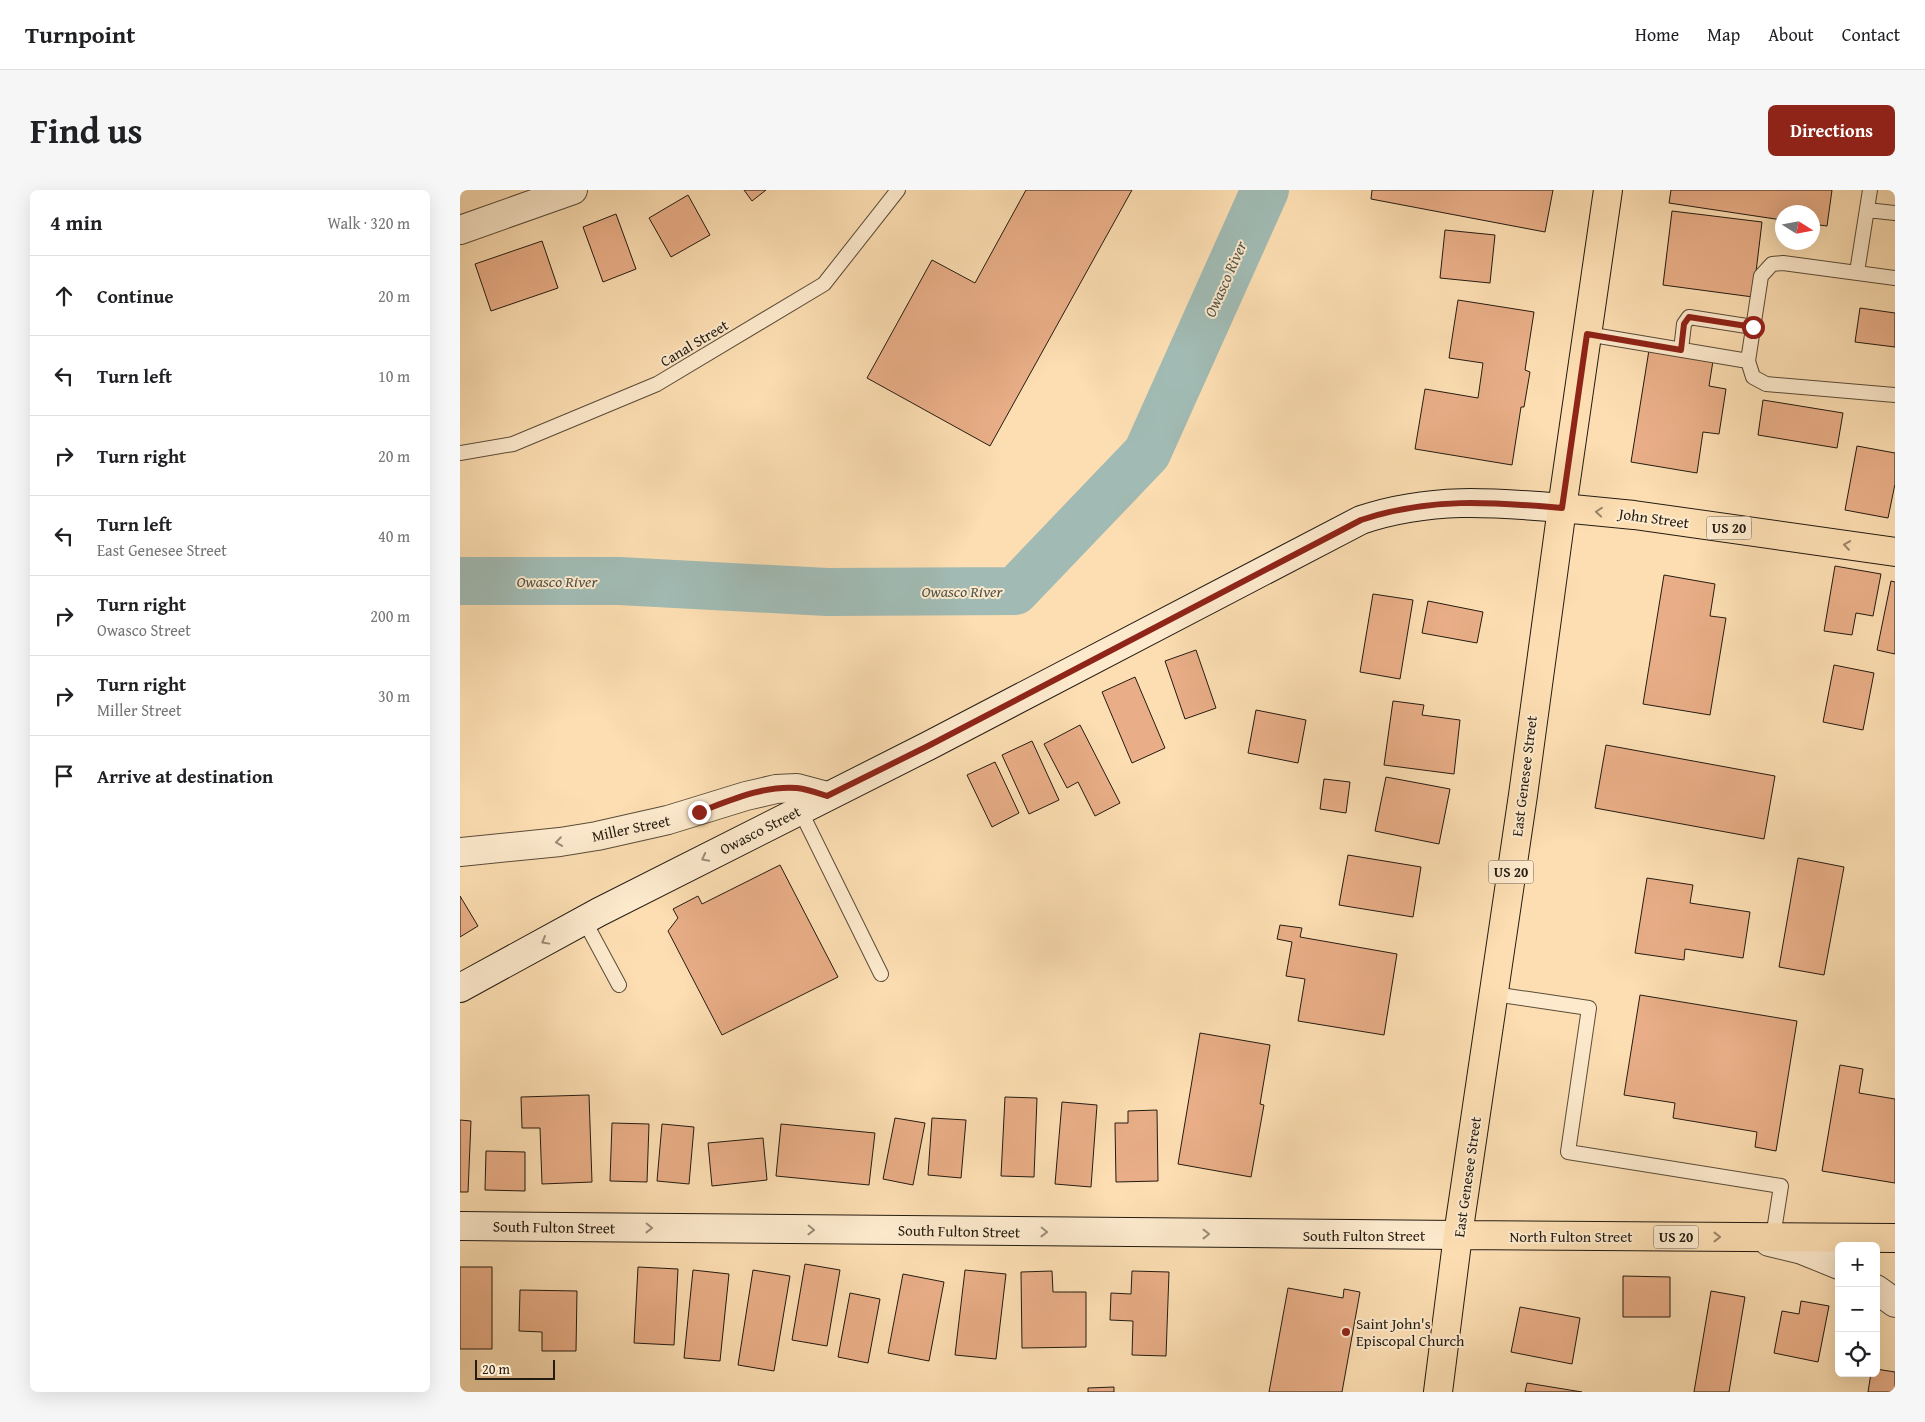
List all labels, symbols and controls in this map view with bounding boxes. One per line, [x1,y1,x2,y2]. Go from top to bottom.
text: Turnpoint [25,17,135,52]
text: Home [1635,21,1679,48]
text: Map [1707,21,1740,48]
text: About [1768,21,1814,48]
text: Contact [1842,21,1900,48]
text: Find us [30,105,143,156]
button: Directions [1768,105,1895,156]
north arrow [1775,205,1820,250]
text: 4 min [50,207,102,238]
text: Walk · 320 m [327,211,410,235]
water label: Owasco River [1198,236,1253,321]
icon: ahead [50,282,78,310]
text: Continue [97,282,174,310]
text: 20 m [378,284,410,308]
street label: Canal Street [656,314,733,372]
route start [1742,316,1765,339]
icon: left [50,362,78,390]
text: Turn left [97,362,172,390]
text: 10 m [378,364,410,388]
icon: right [50,442,78,470]
text: Turn right [97,442,186,470]
text: 20 m [378,444,410,468]
street label: John Street [1616,502,1691,533]
one-way arrow [1595,506,1603,517]
text: Turn left [97,510,172,538]
road number: US 20 [1706,516,1752,539]
icon: left [50,522,78,550]
text: 40 m [378,524,410,548]
text: East Genesee Street [97,538,227,562]
one-way arrow [1842,541,1851,551]
water label: Owasco River [516,569,599,593]
water label: Owasco River [921,579,1004,603]
text: Turn right [97,590,186,618]
icon: right [50,602,78,630]
text: 200 m [370,604,410,628]
text: Owasco Street [97,618,191,642]
text: Turn right [97,670,186,698]
icon: right [50,682,78,710]
text: 30 m [378,684,410,708]
text: Miller Street [97,698,182,722]
street label: East Genesee Street [1506,714,1542,838]
icon: arrive [50,762,78,790]
text: Arrive at destination [97,762,273,790]
street label: Owasco Street [716,800,805,859]
route end [688,801,711,824]
street label: Miller Street [590,809,673,847]
one-way arrow [554,836,562,847]
one-way arrow [701,852,710,862]
road number: US 20 [1488,860,1534,884]
one-way arrow [542,935,551,945]
street label: East Genesee Street [1448,1115,1486,1239]
street label: South Fulton Street [493,1215,616,1239]
street label: South Fulton Street [898,1219,1021,1243]
one-way arrow [645,1223,653,1233]
one-way arrow [808,1225,815,1235]
street label: South Fulton Street [1303,1225,1426,1246]
street label: North Fulton Street [1510,1226,1633,1247]
road number: US 20 [1654,1226,1698,1248]
one-way arrow [1040,1227,1048,1237]
one-way arrow [1202,1229,1210,1239]
one-way arrow [1713,1232,1721,1242]
map controls [1835,1242,1880,1377]
button: + [1835,1242,1880,1287]
button: − [1835,1287,1880,1332]
place label: Saint John's Episcopal Church [1356,1313,1465,1351]
marker: Saint John's Episcopal Church [1340,1326,1352,1338]
button: locate [1835,1332,1880,1377]
scale bar [475,1357,555,1380]
text: 20 m [482,1359,510,1379]

